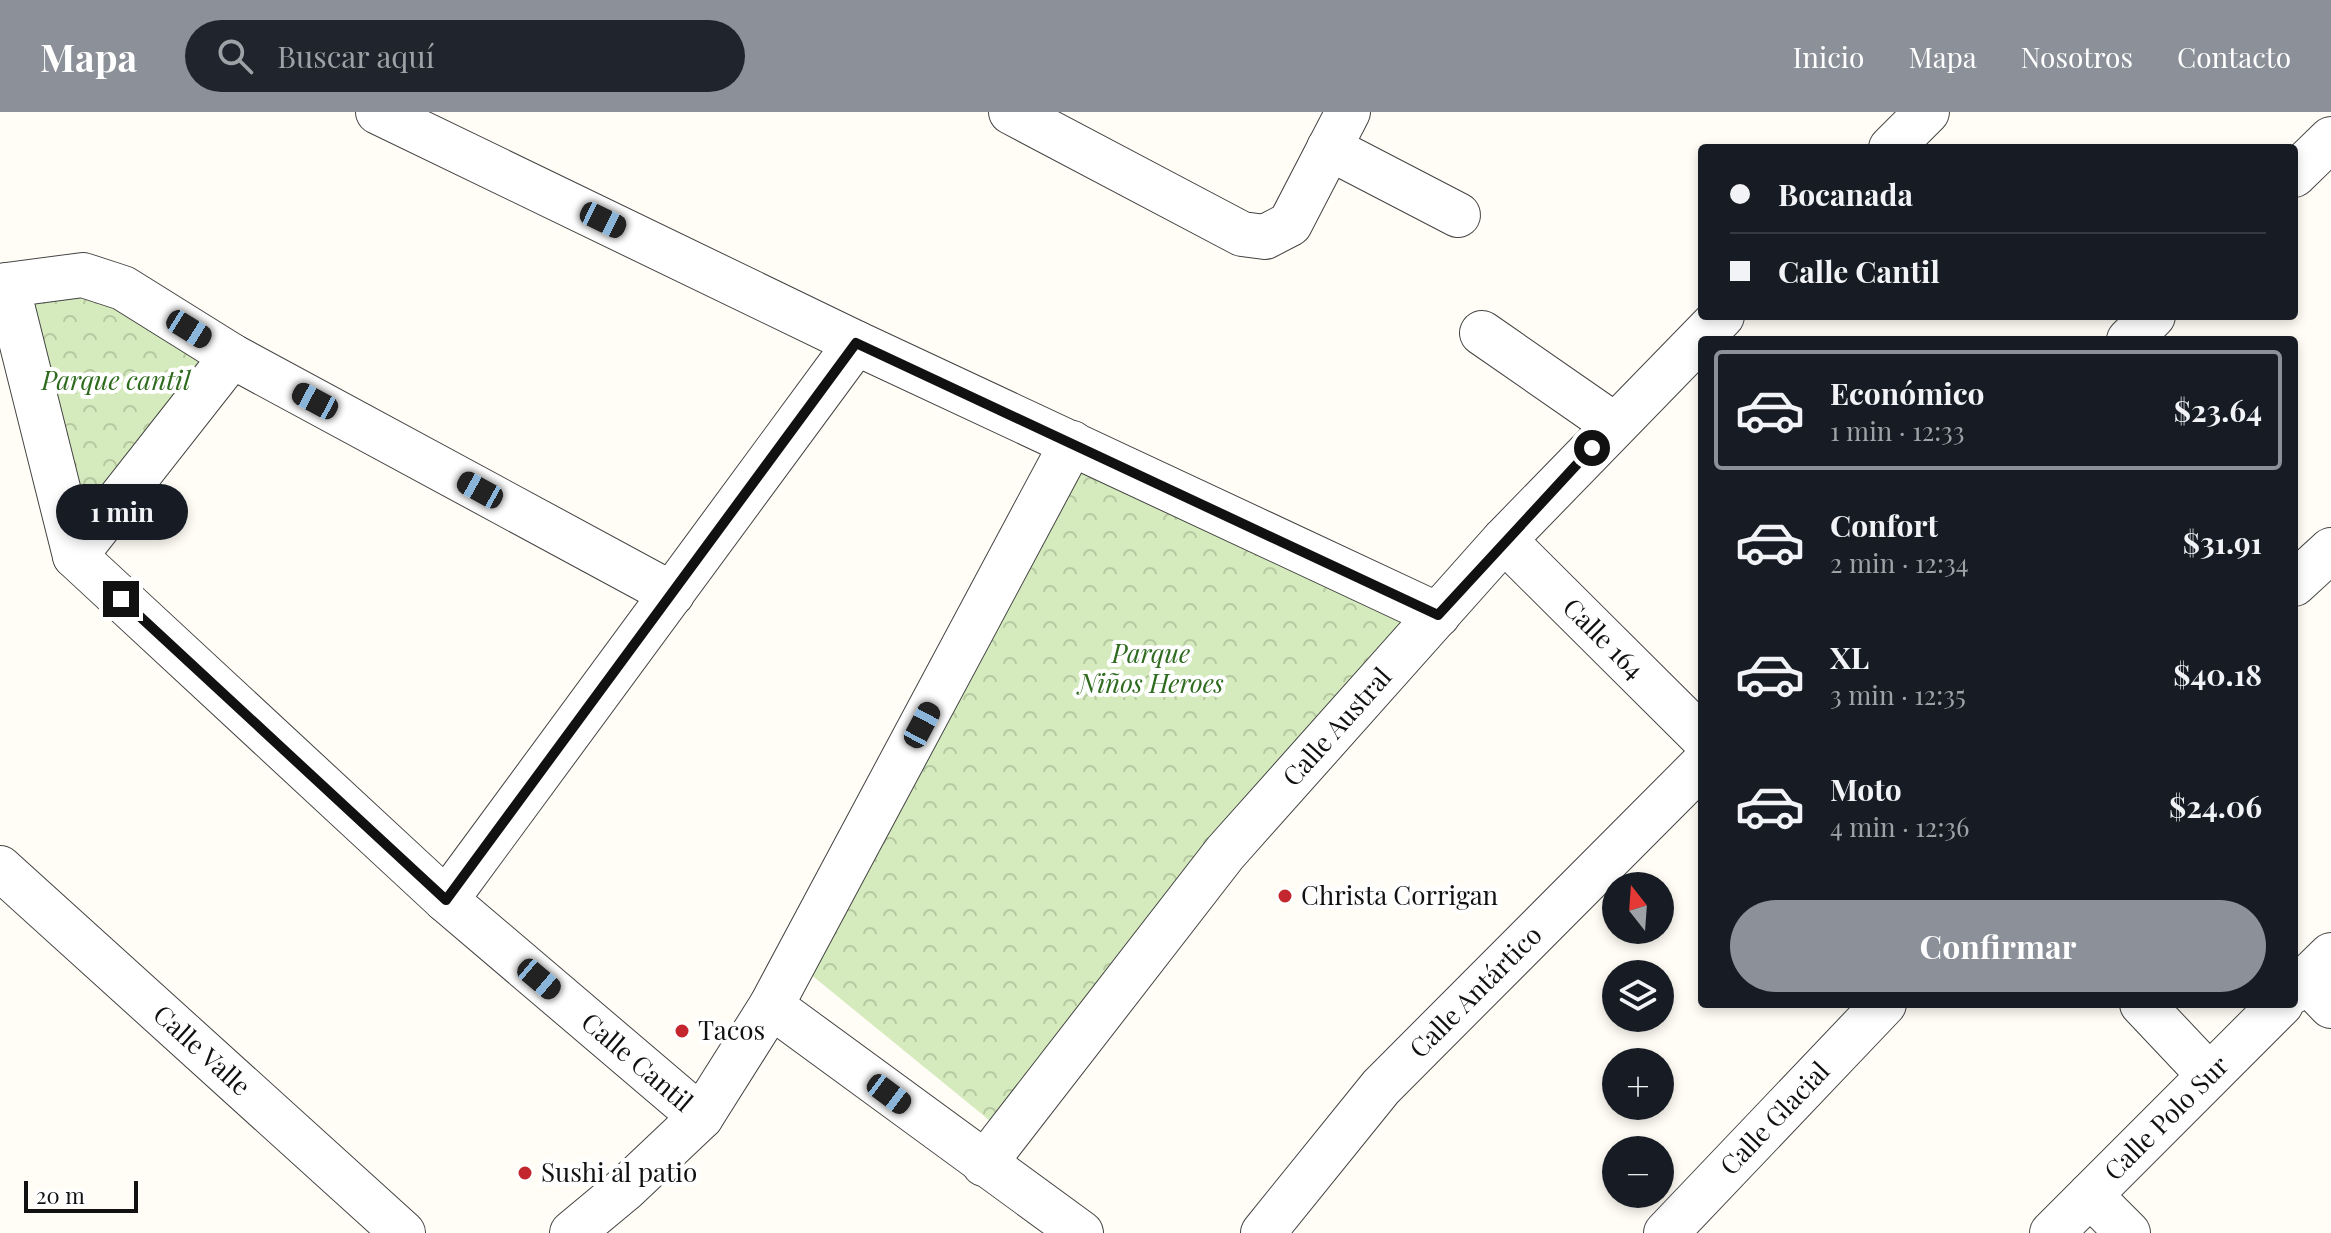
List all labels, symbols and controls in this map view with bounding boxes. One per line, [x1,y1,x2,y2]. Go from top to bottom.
search box [185,20,745,92]
text: Mapa [40,31,137,82]
icon: search [213,34,257,78]
text: Buscar aquí [277,36,434,76]
text: Inicio [1793,38,1864,75]
text: Mapa [1908,38,1977,75]
text: Nosotros [2021,38,2133,75]
text: Contacto [2177,38,2291,75]
text: Bocanada [1778,174,1913,214]
car [576,199,630,241]
text: Calle Cantil [1778,251,1940,291]
car [162,306,216,352]
park label: Parque cantil [40,362,192,397]
text: Económico [1830,373,1985,413]
icon: car [1734,374,1806,446]
car [288,379,342,423]
text: $23.64 [2174,390,2262,430]
text: 1 min · 12:33 [1830,413,1965,448]
route start [1574,430,1610,466]
car [453,468,507,512]
callout: 1 min [55,483,187,539]
text: 1 min [90,494,154,529]
text: Confort [1830,505,1938,545]
icon: car [1734,506,1806,578]
text: $31.91 [2183,522,2262,562]
text: 2 min · 12:34 [1830,545,1969,580]
route end [103,581,139,617]
street label: Calle 164 [1556,590,1652,686]
park label: Parque Niños Heroes [1076,635,1224,700]
text: XL [1830,637,1869,677]
icon: car [1734,638,1806,710]
text: $40.18 [2173,654,2262,694]
street label: Calle Austral [1274,659,1398,793]
text: 3 min · 12:35 [1830,677,1966,712]
car [900,698,944,752]
text: Moto [1830,769,1902,809]
icon: car [1734,770,1806,842]
text: $24.06 [2169,786,2262,826]
text: 4 min · 12:36 [1830,809,1970,844]
north arrow [1602,872,1674,944]
map controls [1602,872,1674,1208]
place label: Christa Corrigan [1301,877,1499,912]
marker: Christa Corrigan [1276,887,1294,905]
button: Confirmar [1730,900,2266,992]
street label: Calle Antártico [1401,917,1548,1065]
car [513,954,565,1004]
button: layers [1602,960,1674,1032]
street label: Calle Valle [146,996,259,1103]
street label: Calle Cantil [575,1004,701,1119]
place label: Tacos [698,1012,765,1047]
marker: Tacos [673,1022,691,1040]
street label: Calle Polo Sur [2096,1047,2236,1187]
button: + [1602,1048,1674,1120]
street label: Calle Glacial [1711,1053,1836,1182]
car [863,1070,915,1118]
button: − [1602,1136,1674,1208]
place label: Sushi al patio [541,1154,697,1189]
marker: Sushi al patio [516,1164,534,1182]
scale bar [24,1177,138,1213]
text: 20 m [36,1180,85,1210]

